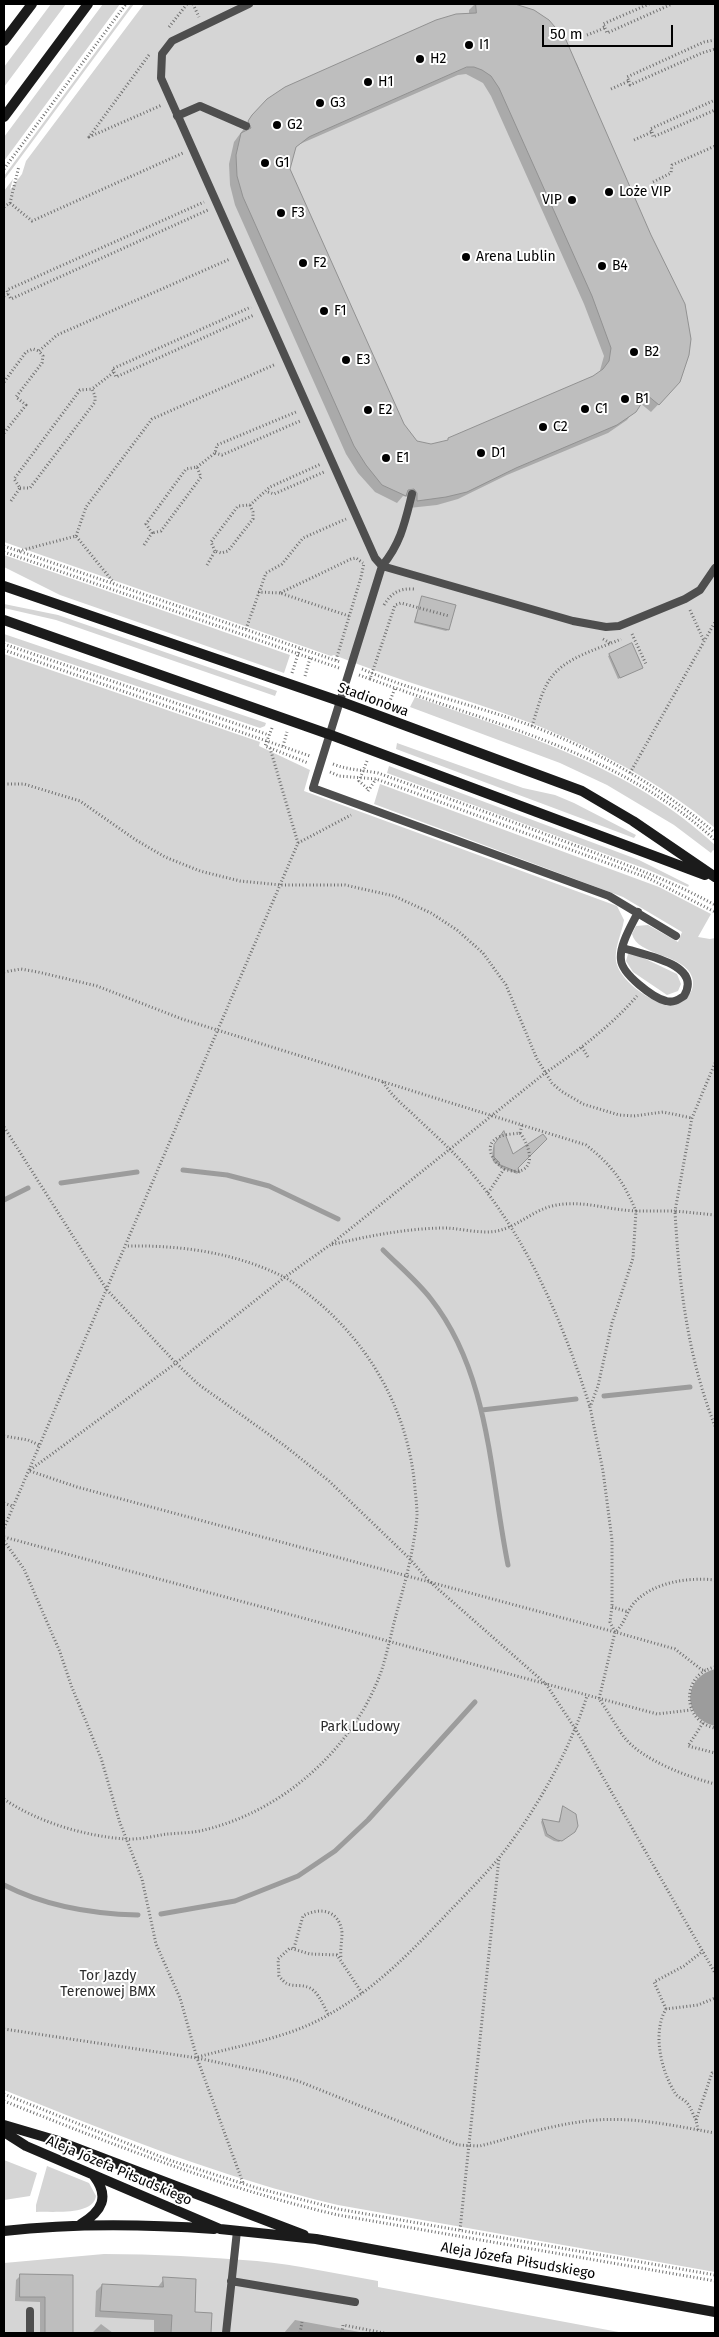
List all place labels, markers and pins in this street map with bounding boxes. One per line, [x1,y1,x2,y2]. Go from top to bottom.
place label: I1 [479,37,489,53]
marker: I1 [463,39,475,51]
place label: H2 [430,51,446,67]
marker: H2 [414,53,426,65]
place label: H1 [378,74,394,90]
marker: H1 [362,76,374,88]
place label: G3 [330,95,346,111]
marker: G3 [314,97,326,109]
place label: G2 [287,117,303,133]
marker: G2 [271,119,283,131]
place label: G1 [275,155,289,171]
marker: G1 [259,157,271,169]
place label: Loże VIP [619,184,671,200]
marker: Loże VIP [603,186,615,198]
place label: VIP [542,192,562,208]
marker: VIP [566,194,578,206]
place label: F3 [291,205,305,221]
marker: F3 [275,207,287,219]
place label: Arena Lublin [476,249,556,265]
marker: Arena Lublin [460,251,472,263]
place label: F2 [313,255,327,271]
marker: F2 [297,257,309,269]
place label: B4 [612,258,628,274]
marker: B4 [596,260,608,272]
place label: F1 [334,303,347,319]
marker: F1 [318,305,330,317]
place label: B2 [644,344,659,360]
marker: B2 [628,346,640,358]
place label: E3 [356,352,370,368]
marker: E3 [340,354,352,366]
place label: B1 [635,391,649,407]
marker: B1 [619,393,631,405]
place label: C1 [595,401,608,417]
place label: E2 [378,402,392,418]
marker: C1 [579,403,591,415]
marker: E2 [362,404,374,416]
place label: C2 [553,419,568,435]
marker: C2 [537,421,549,433]
place label: D1 [491,445,506,461]
marker: D1 [475,447,487,459]
place label: E1 [396,450,409,466]
marker: E1 [380,452,392,464]

